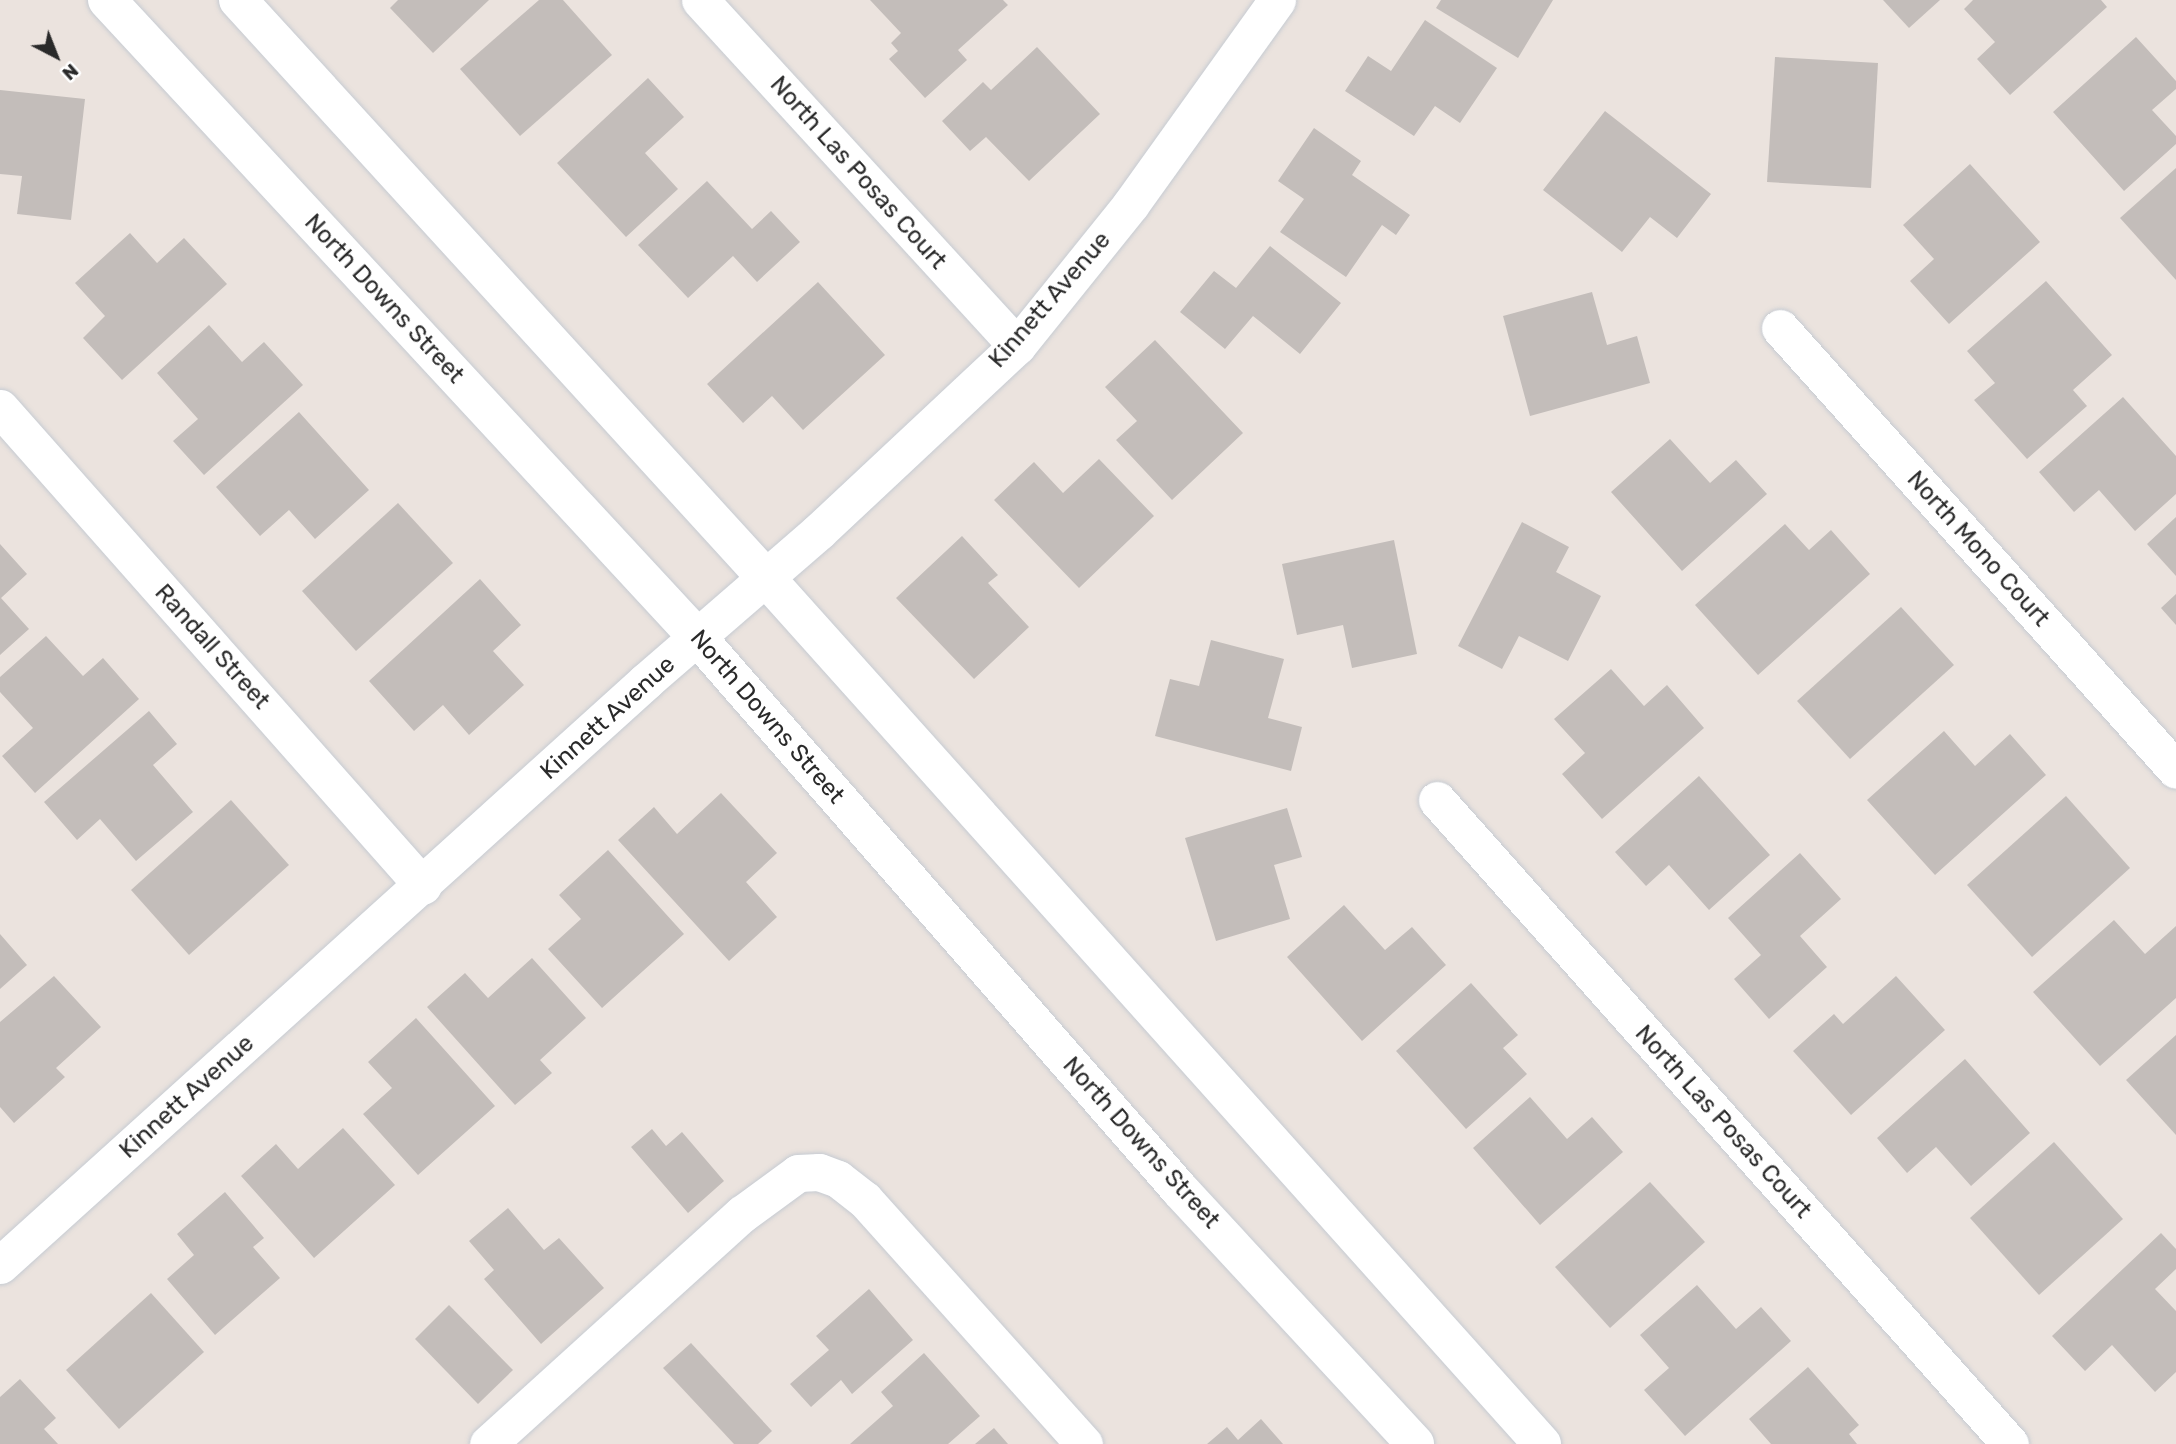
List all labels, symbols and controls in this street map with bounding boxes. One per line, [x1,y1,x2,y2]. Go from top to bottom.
north arrow [21,21,91,91]
text: N [58,59,83,85]
street label: North Las Posas Court [764,71,952,275]
street label: North Downs Street [298,208,470,390]
street label: Kinnett Avenue [983,226,1117,374]
street label: North Mono Court [1901,465,2055,633]
street label: Randall Street [148,579,276,715]
street label: North Downs Street [684,624,850,810]
street label: Kinnett Avenue [535,650,681,786]
street label: North Las Posas Court [1629,1020,1817,1224]
street label: Kinnett Avenue [114,1029,260,1165]
street label: North Downs Street [1056,1051,1226,1235]

